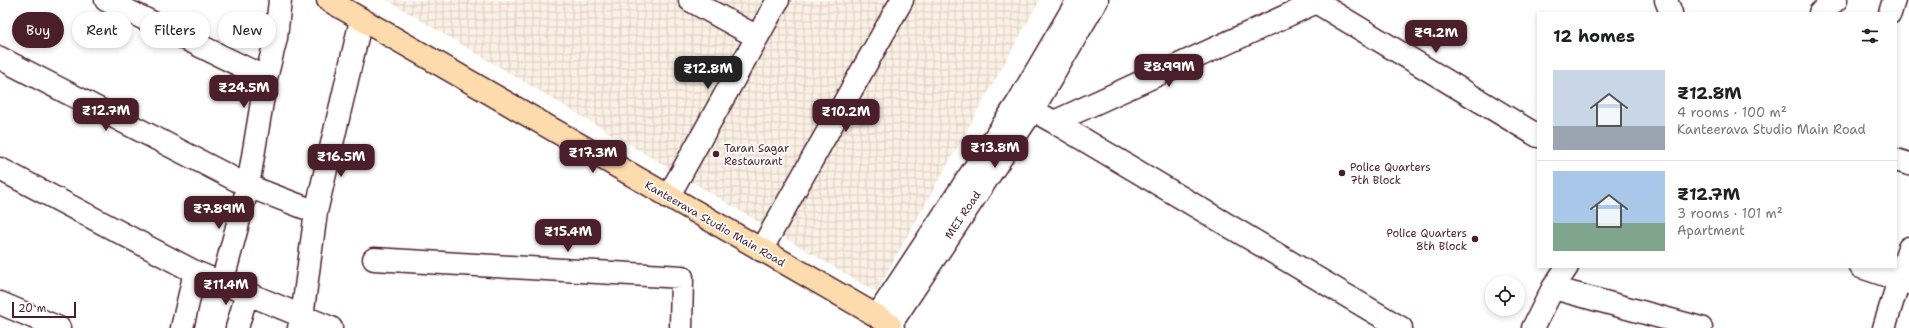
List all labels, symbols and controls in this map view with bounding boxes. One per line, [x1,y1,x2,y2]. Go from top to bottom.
chip: Buy [12,12,64,48]
chip: Rent [72,12,132,48]
chip: Filters [140,12,210,48]
chip: New [218,12,276,48]
pin: ₹9.2M [1408,20,1464,54]
text: ₹9.2M [1414,24,1458,41]
text: 12 homes [1553,25,1635,47]
icon: filters [1859,25,1881,47]
pin: ₹8.99M [1136,54,1202,88]
pin: ₹12.8M [675,56,741,90]
text: ₹8.99M [1143,58,1195,75]
text: ₹12.8M [683,60,733,77]
pin: ₹24.5M [211,75,277,109]
text: ₹24.5M [218,79,270,96]
text: ₹12.8M [1677,82,1742,104]
icon: home [1585,86,1633,134]
pin: ₹12.7M [73,98,139,132]
pin: ₹10.2M [813,99,879,133]
text: ₹12.7M [82,102,130,119]
text: ₹10.2M [822,103,870,120]
text: 4 rooms · 100 m² [1677,104,1787,121]
text: Kanteerava Studio Main Road [1677,121,1866,138]
pin: ₹13.8M [962,135,1028,169]
text: ₹13.8M [970,139,1020,156]
pin: ₹17.3M [560,140,626,174]
place label: Taran Sagar Restaurant [724,141,789,169]
pin: ₹16.5M [308,144,374,178]
text: ₹17.3M [569,144,617,161]
text: ₹16.5M [317,148,365,165]
marker: Taran Sagar Restaurant [711,149,721,159]
place label: Police Quarters 7th Block [1350,160,1431,188]
marker: Police Quarters 7th Block [1337,168,1347,178]
street label: Kanteerava Studio Main Road [642,178,788,270]
text: ₹12.7M [1677,183,1740,205]
icon: home [1585,187,1633,235]
street label: MEI Road [941,188,985,242]
pin: ₹7.89M [186,196,252,230]
text: ₹7.89M [193,200,245,217]
text: 3 rooms · 101 m² [1677,205,1783,222]
pin: ₹15.4M [535,219,601,253]
text: Apartment [1677,222,1745,239]
text: ₹15.4M [544,223,592,240]
place label: Police Quarters 8th Block [1386,226,1467,254]
marker: Police Quarters 8th Block [1470,234,1480,244]
pin: ₹11.4M [193,272,259,306]
text: ₹11.4M [203,276,249,293]
map controls [1485,276,1525,316]
button: locate [1485,276,1525,316]
scale bar [12,300,76,319]
text: 20 m [18,301,46,316]

